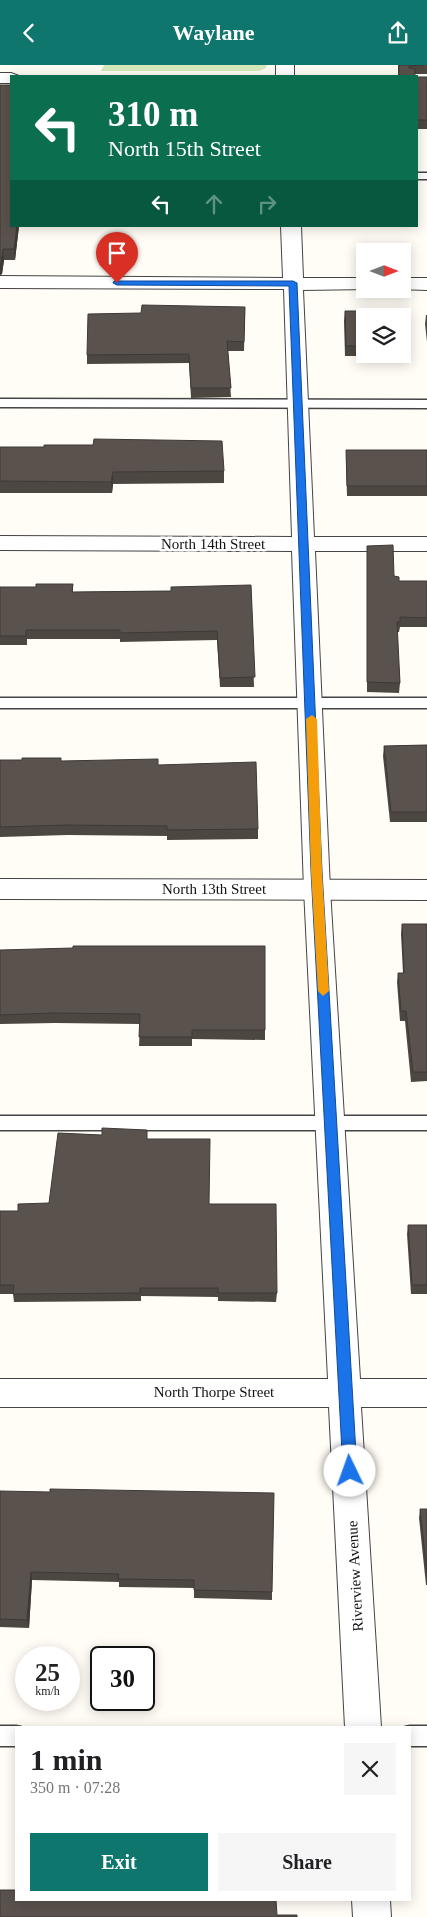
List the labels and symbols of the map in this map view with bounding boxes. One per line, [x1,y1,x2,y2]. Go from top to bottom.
pin [96,232,138,283]
north arrow [356,243,411,297]
street label: North 14th Street [161,536,266,552]
street label: North 13th Street [162,881,267,897]
street label: North Thorpe Street [154,1384,275,1400]
position arrow [323,1444,375,1496]
street label: Riverview Avenue [344,1520,366,1632]
speed limit sign: 30 [90,1646,155,1711]

